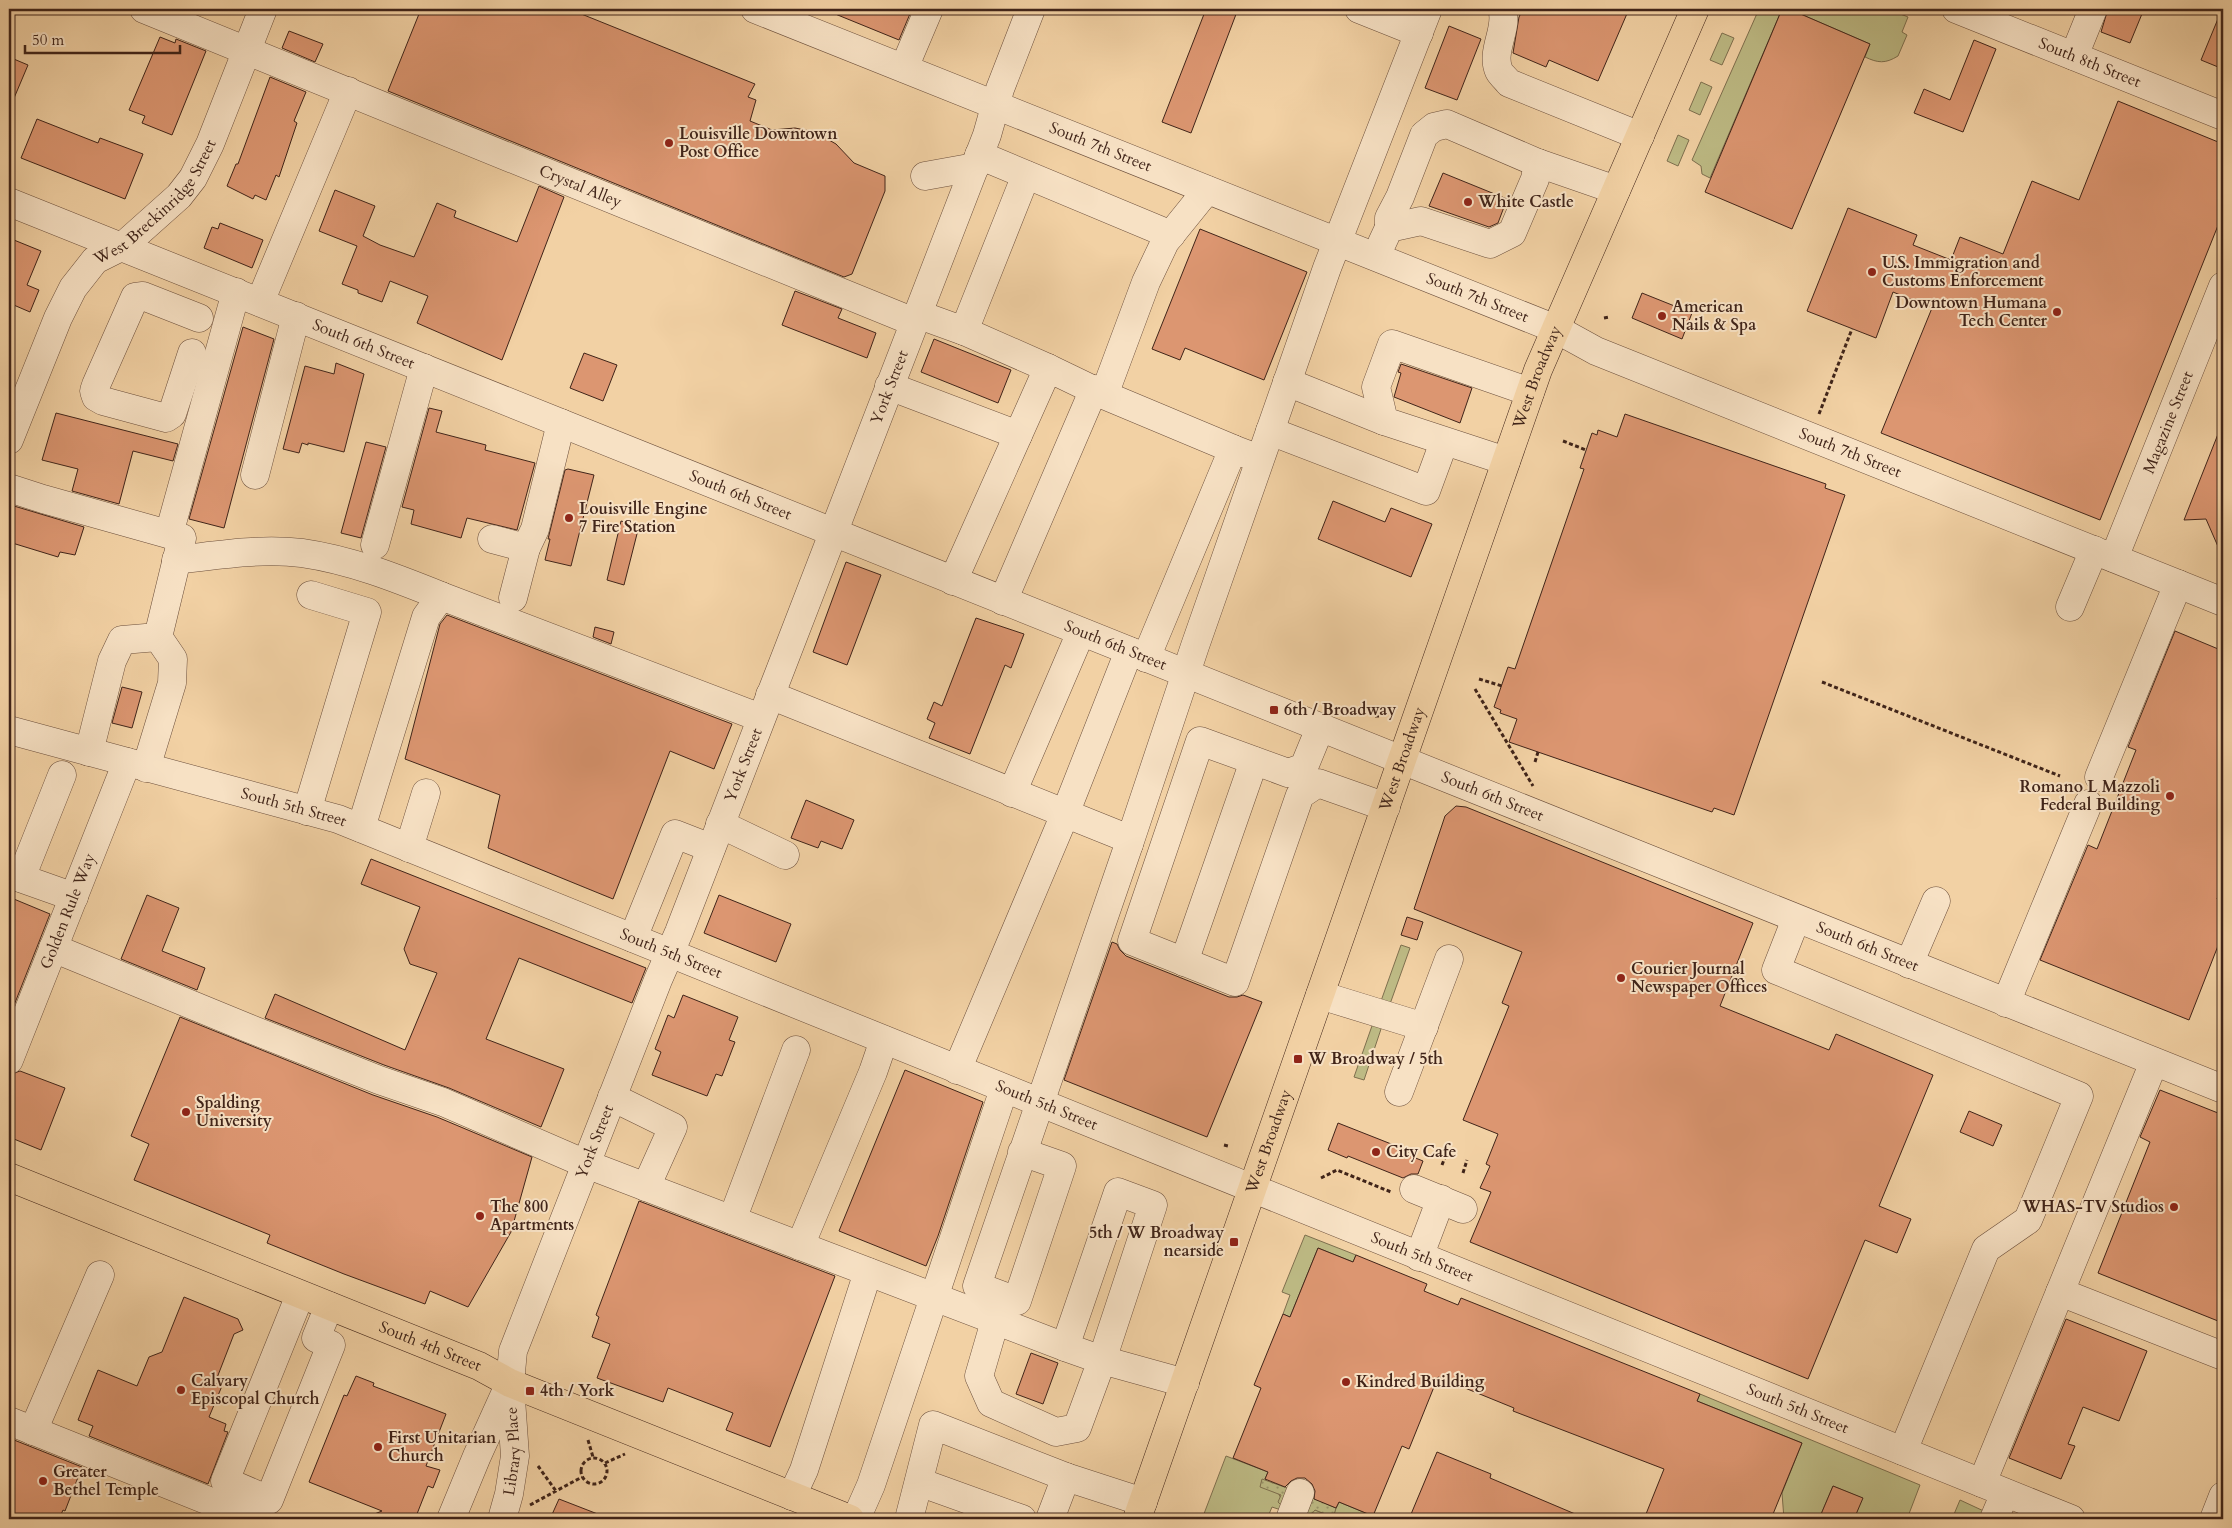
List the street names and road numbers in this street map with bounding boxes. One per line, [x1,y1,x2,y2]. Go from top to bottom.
street label: South 8th Street [2035,32,2144,93]
street label: South 7th Street [1046,117,1155,177]
street label: West Breckinridge Street [89,137,222,270]
street label: Crystal Alley [536,160,626,213]
street label: South 7th Street [1423,267,1532,328]
street label: South 6th Street [309,314,418,374]
street label: West Broadway [1507,322,1567,432]
street label: York Street [865,347,914,428]
street label: Magazine Street [2138,368,2199,477]
street label: South 7th Street [1796,422,1905,483]
street label: South 6th Street [686,465,795,525]
street label: South 6th Street [1061,615,1170,676]
street label: West Broadway [1374,704,1431,815]
street label: York Street [719,725,768,805]
street label: South 6th Street [1438,766,1547,827]
street label: South 5th Street [239,782,350,832]
street label: Golden Rule Way [35,849,101,973]
street label: South 6th Street [1813,916,1922,977]
street label: South 5th Street [617,923,725,984]
street label: South 5th Street [992,1075,1101,1136]
street label: West Broadway [1240,1086,1297,1197]
street label: York Street [570,1102,619,1182]
street label: South 5th Street [1368,1226,1476,1287]
street label: South 4th Street [376,1316,485,1377]
street label: South 5th Street [1743,1378,1852,1439]
street label: Library Place [498,1406,526,1497]

